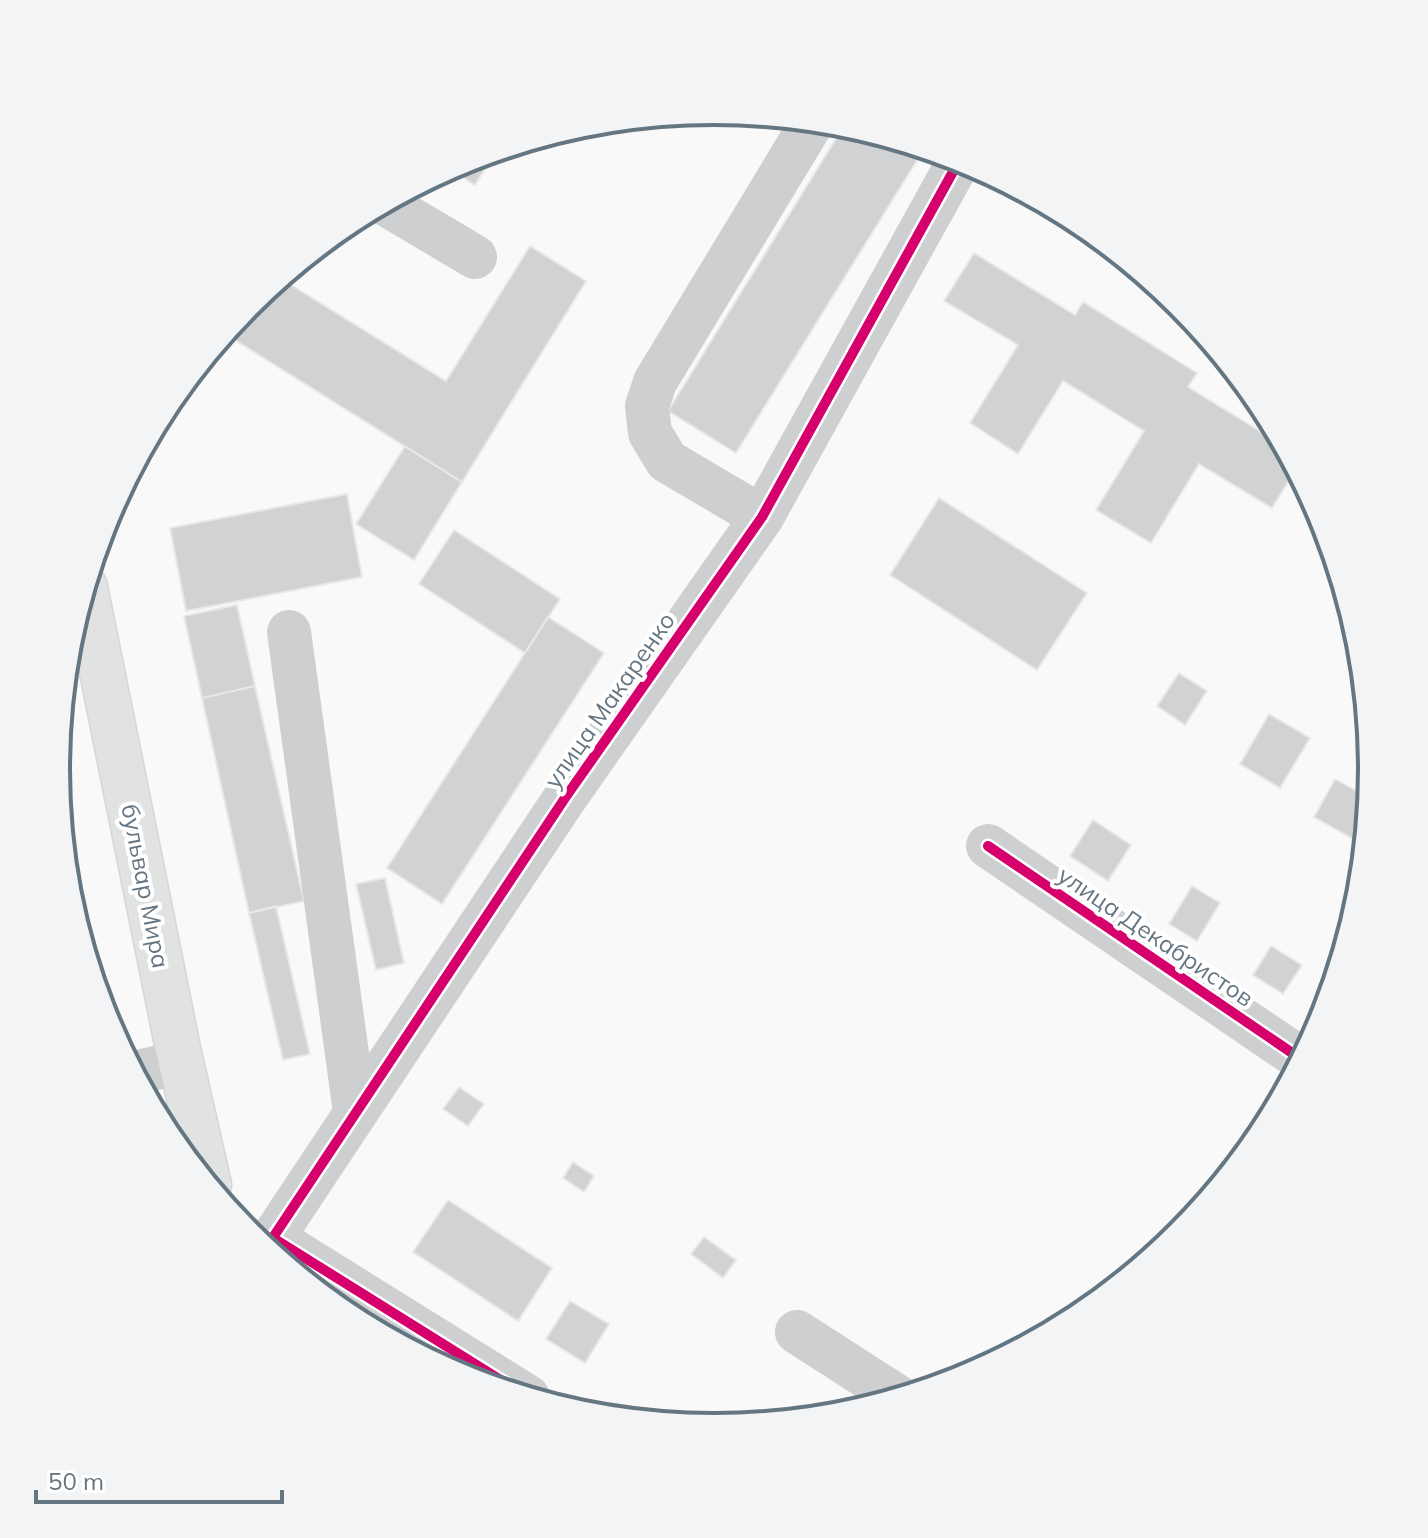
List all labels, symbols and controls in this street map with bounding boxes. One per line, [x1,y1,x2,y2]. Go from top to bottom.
street label: улица Макаренко [537,606,681,794]
street label: бульвар Мира [115,801,177,971]
street label: улица Декабристов [1052,859,1260,1013]
scale bar [36,1454,282,1504]
text: 50 m [48,1466,104,1496]

